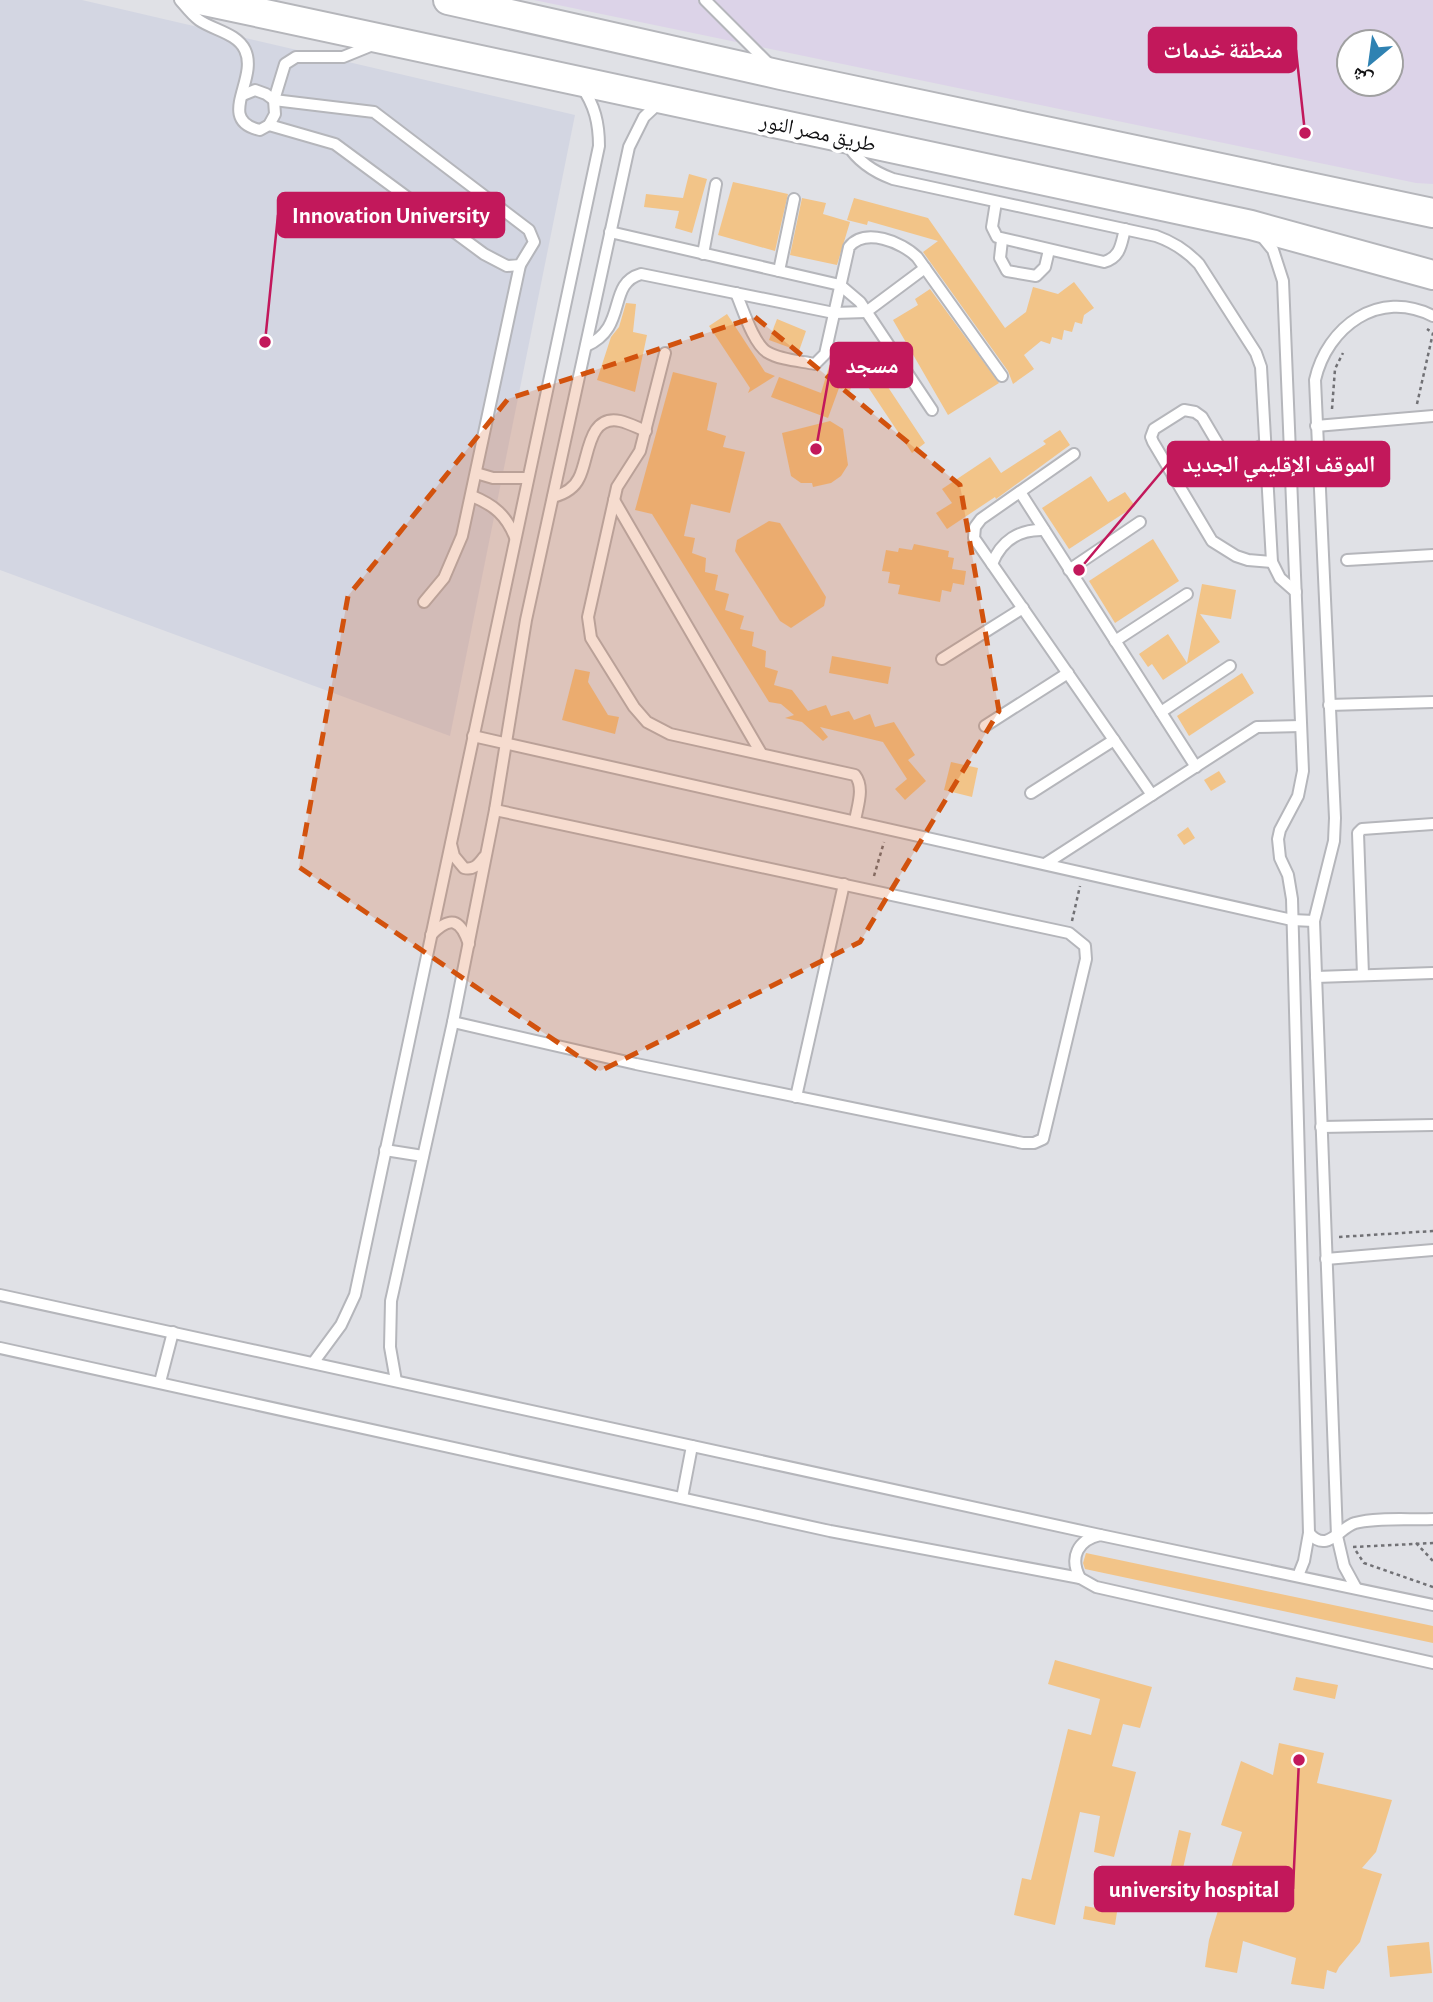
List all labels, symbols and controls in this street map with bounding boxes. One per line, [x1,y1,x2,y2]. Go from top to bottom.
callout: منطقة خدمات [1149,28,1296,72]
north arrow [1335,28,1405,98]
text: منطقة خدمات [1163,40,1283,63]
text: ش [1349,62,1376,90]
street label: طريق مصر النور [757,110,878,157]
callout: Innovation University [278,193,504,237]
text: Innovation University [292,205,491,228]
callout: مسجد [831,343,912,387]
text: مسجد [845,355,899,378]
callout: الموقف الإقليمي الجديد [1168,442,1389,486]
text: الموقف الإقليمي الجديد [1182,454,1376,483]
callout: university hospital [1095,1867,1293,1911]
text: university hospital [1109,1879,1279,1902]

